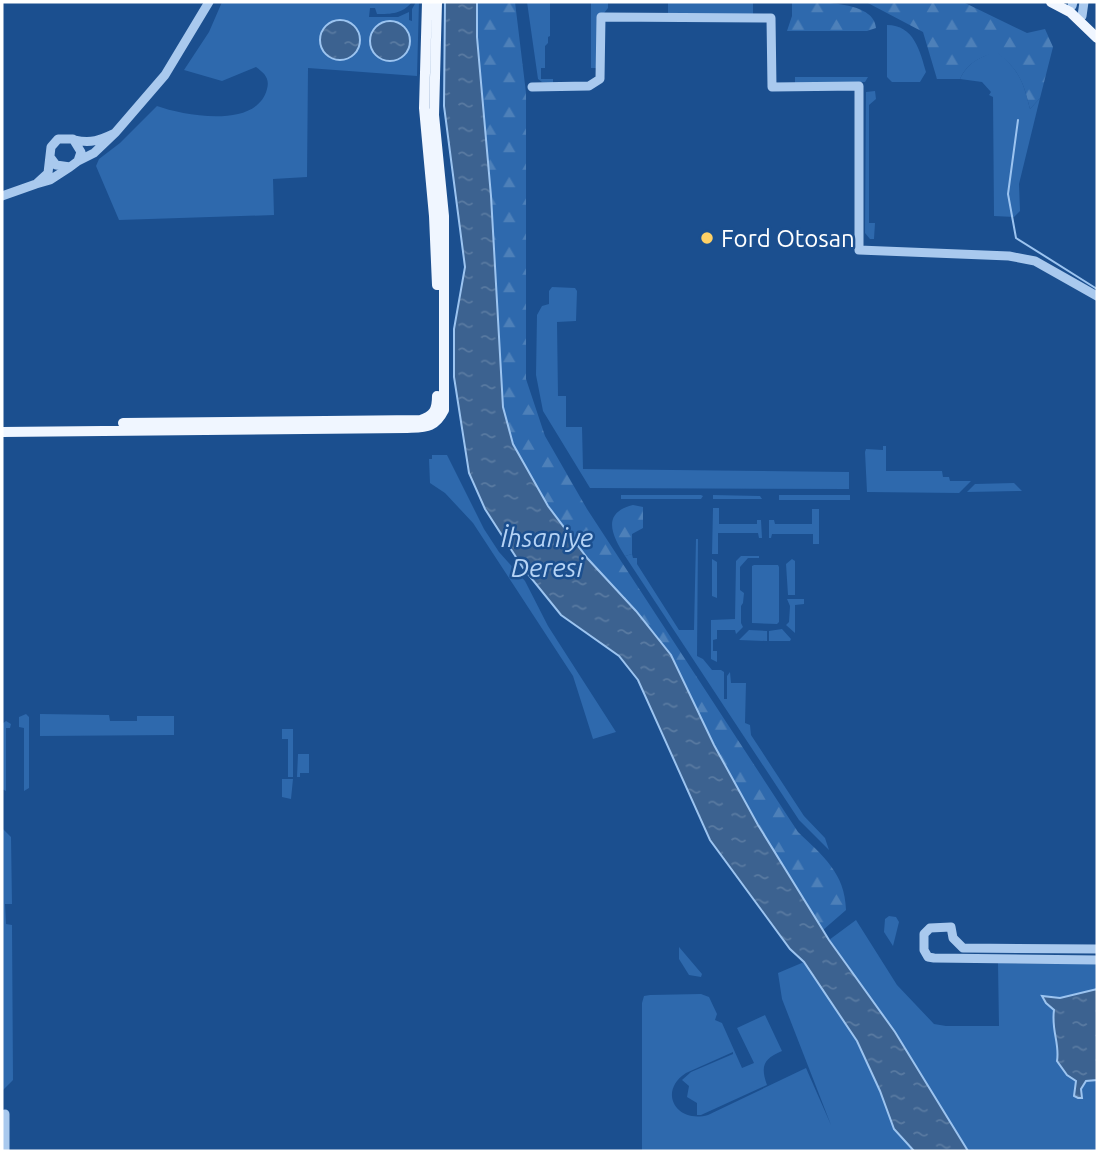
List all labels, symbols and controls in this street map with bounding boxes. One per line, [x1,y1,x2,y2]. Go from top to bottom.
place label: Ford Otosan [721,225,855,252]
marker: Ford Otosan [699,230,715,246]
water label: İhsaniye Deresi [501,523,593,582]

